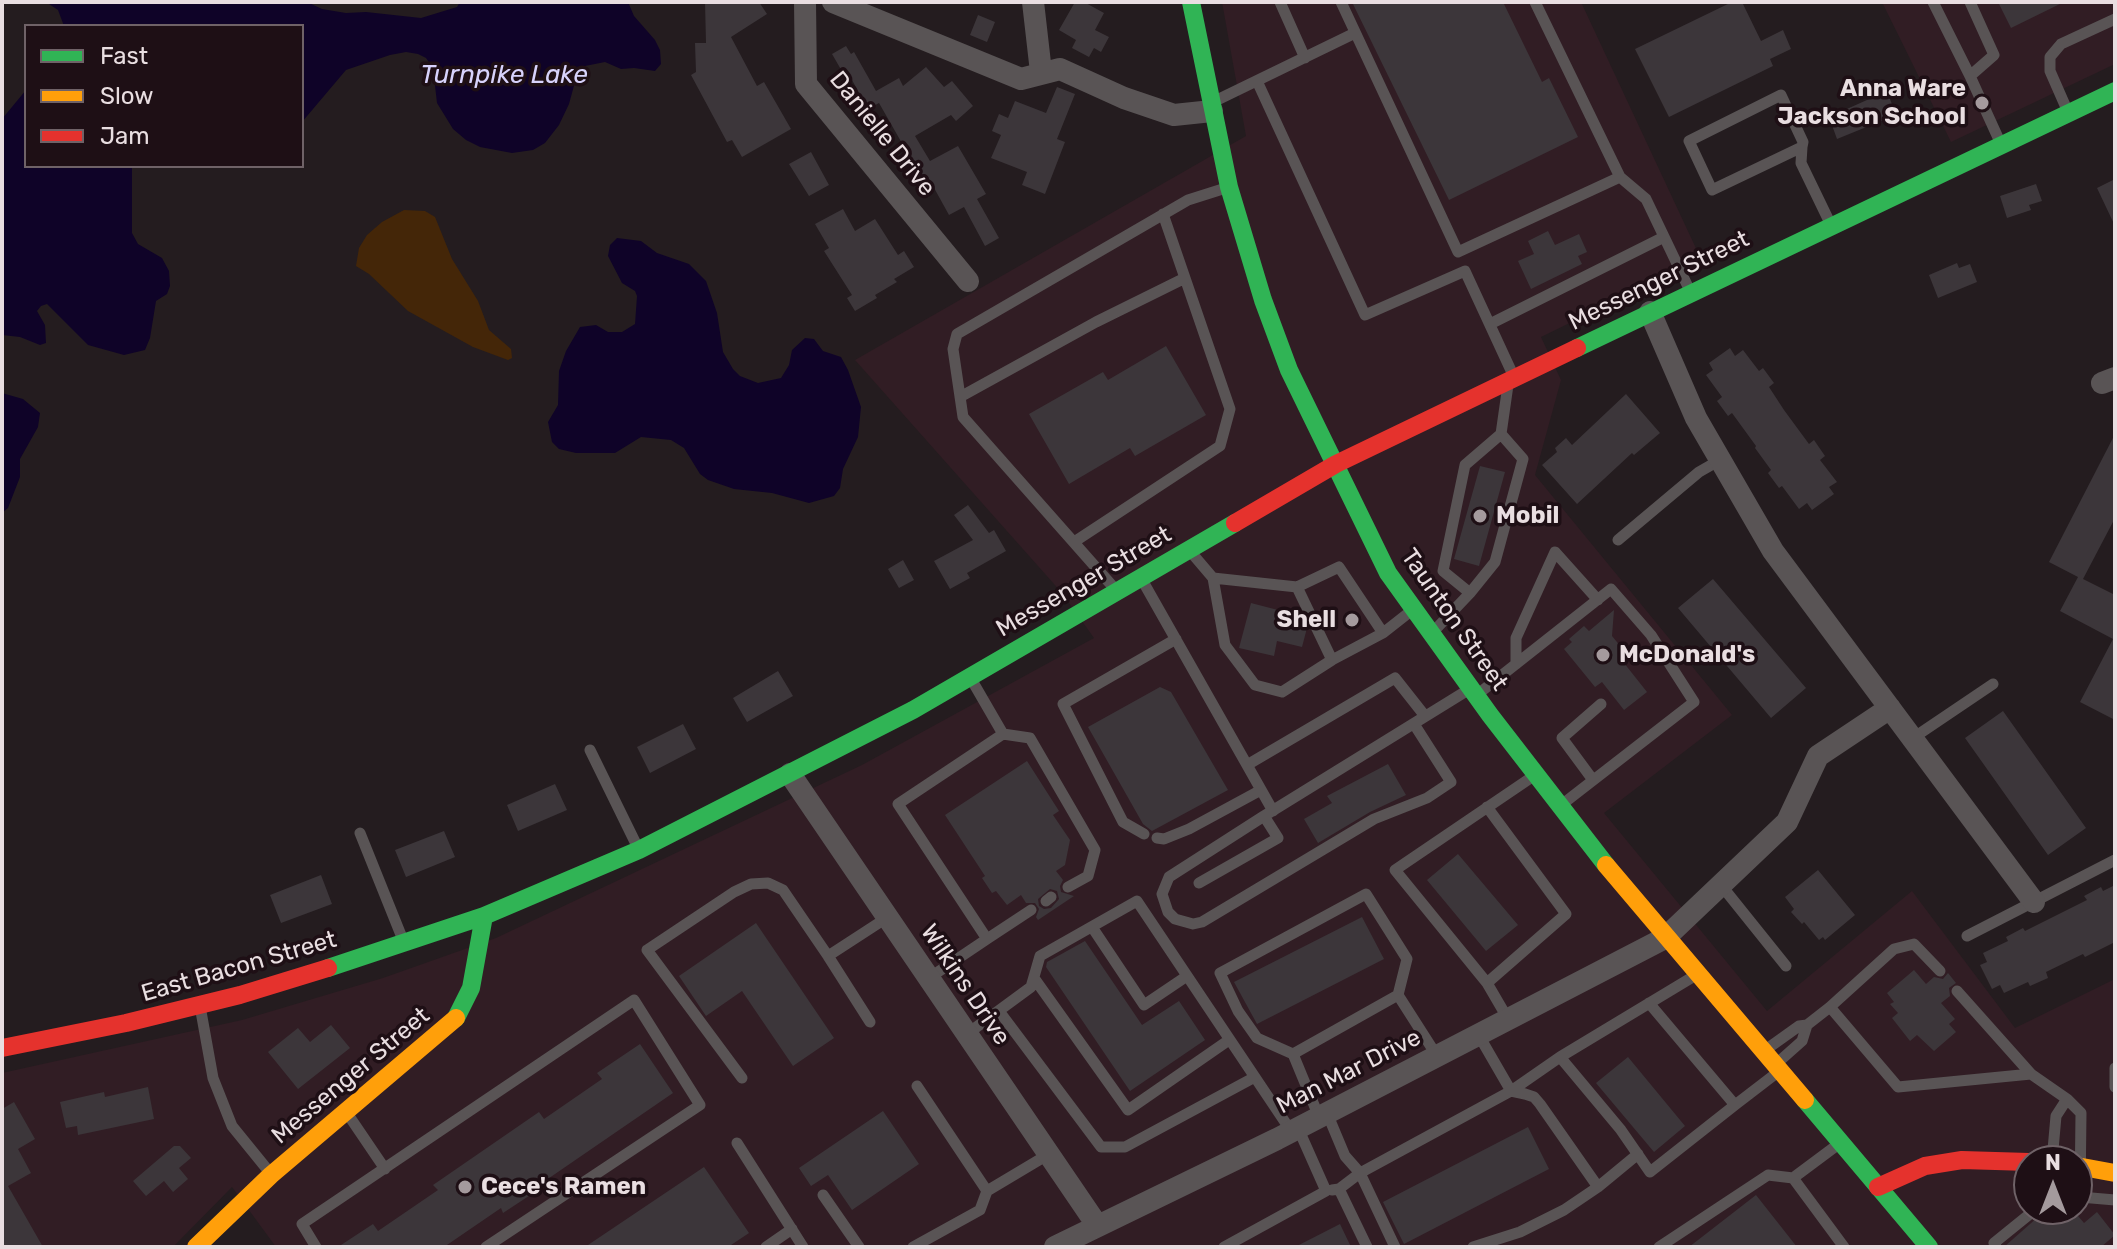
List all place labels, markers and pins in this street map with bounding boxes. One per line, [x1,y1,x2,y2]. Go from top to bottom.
place label: Anna Ware Jackson School [1777,75,1966,131]
marker: Anna Ware Jackson School [1973,94,1991,112]
place label: Mobil [1496,502,1559,530]
marker: Mobil [1471,507,1489,525]
place label: Shell [1277,606,1336,634]
marker: Shell [1343,611,1361,629]
place label: McDonald's [1619,641,1755,669]
marker: McDonald's [1594,646,1612,664]
place label: Cece's Ramen [481,1173,646,1201]
marker: Cece's Ramen [456,1178,474,1196]

